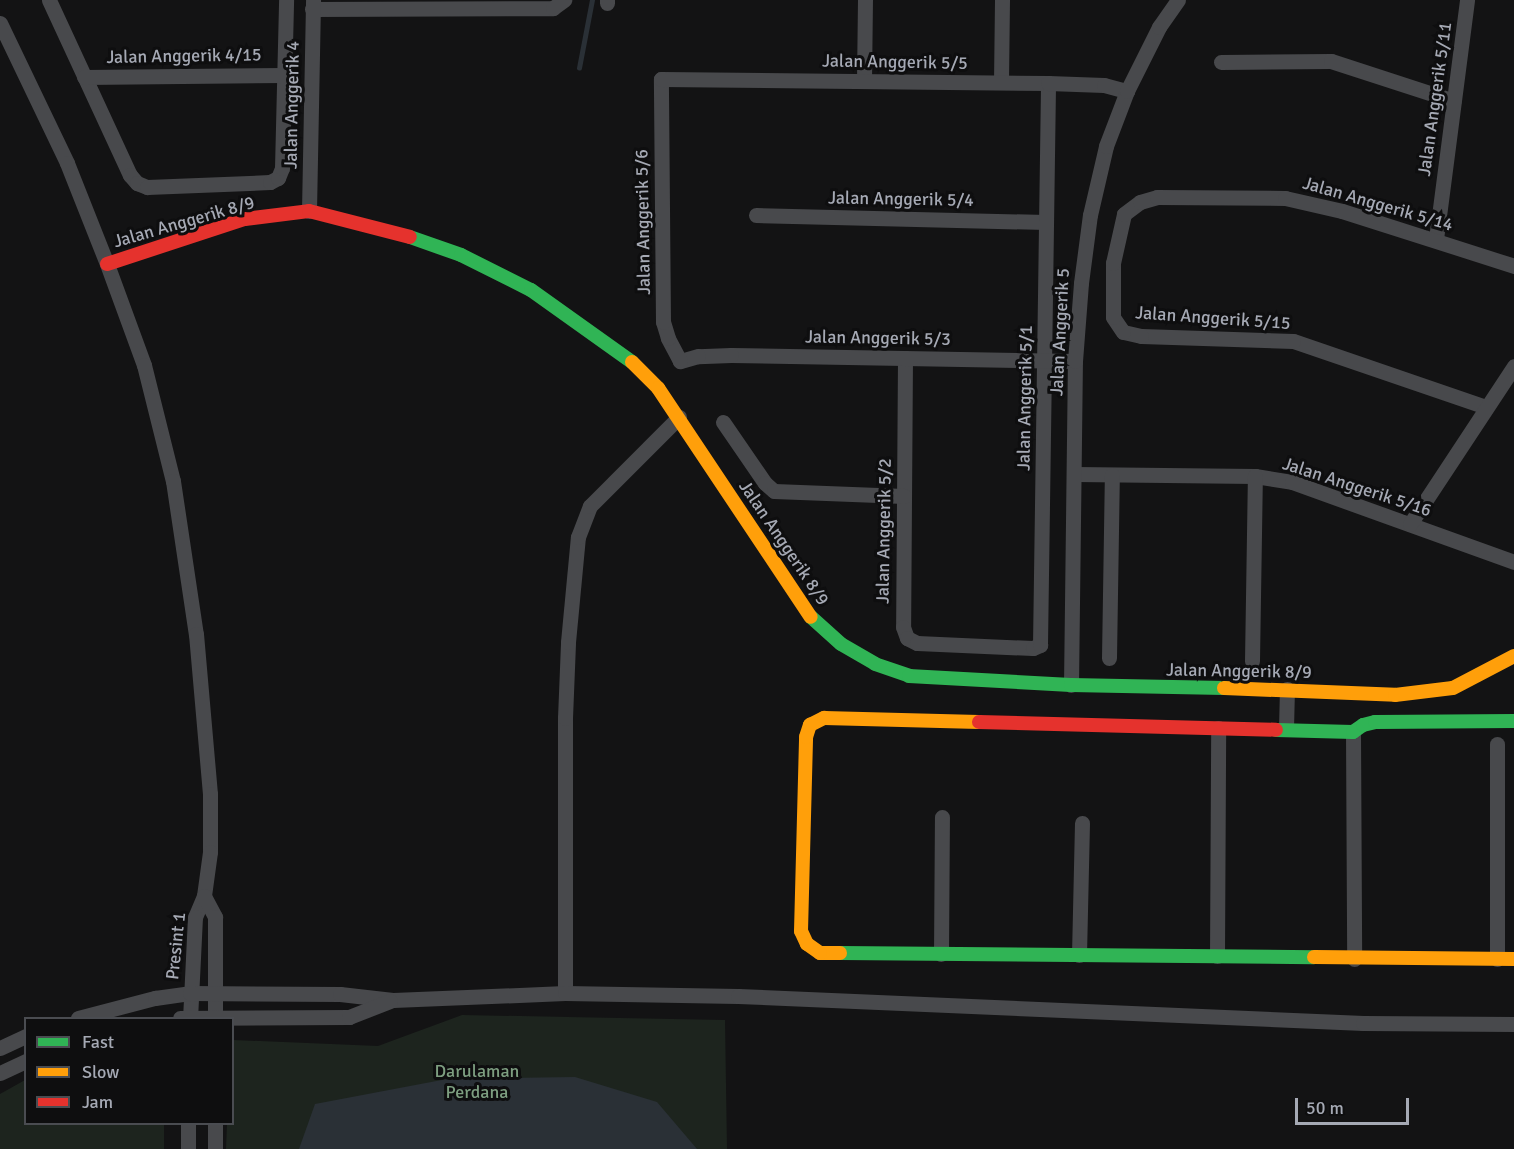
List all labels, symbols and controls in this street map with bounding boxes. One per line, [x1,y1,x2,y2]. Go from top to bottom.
street label: Jalan Anggerik 5/11 [1413,21,1457,177]
street label: Jalan Anggerik 4 [280,41,304,169]
street label: Jalan Anggerik 4/15 [106,44,262,68]
street label: Jalan Anggerik 5/5 [822,50,968,74]
street label: Jalan Anggerik 5/6 [631,149,655,295]
street label: Jalan Anggerik 5/14 [1300,172,1456,236]
street label: Jalan Anggerik 5/4 [828,187,974,211]
street label: Jalan Anggerik 8/9 [111,192,257,252]
street label: Jalan Anggerik 5 [1046,267,1074,397]
street label: Jalan Anggerik 5/15 [1135,302,1291,334]
street label: Jalan Anggerik 5/1 [1013,325,1037,471]
street label: Jalan Anggerik 5/3 [805,326,951,350]
street label: Jalan Anggerik 5/16 [1280,453,1434,521]
street label: Jalan Anggerik 5/2 [872,458,896,604]
street label: Jalan Anggerik 8/9 [734,477,834,609]
street label: Jalan Anggerik 8/9 [1166,659,1312,683]
street label: Presint 1 [162,911,190,981]
legend [24,1017,234,1125]
text: Fast [82,1031,114,1053]
text: Slow [82,1061,119,1083]
park label: Darulaman Perdana [435,1061,519,1104]
scale bar [1298,1086,1412,1124]
text: Jam [82,1091,113,1113]
text: 50 m [1306,1097,1344,1119]

